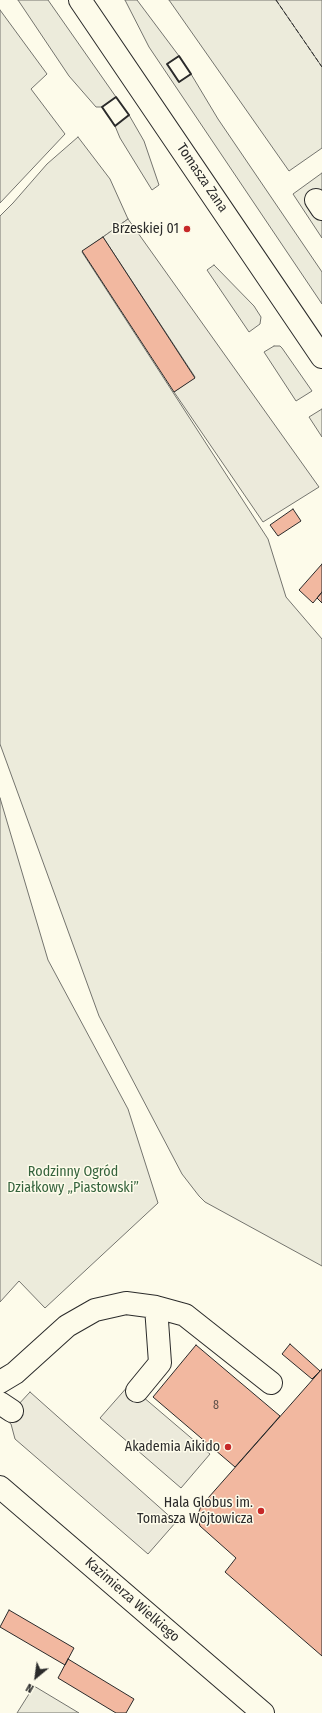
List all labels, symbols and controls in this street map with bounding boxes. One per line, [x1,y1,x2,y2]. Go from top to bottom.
street label: Tomasza Zana [173,140,231,216]
place label: Brzeskiej 01 [112,221,179,237]
marker: Brzeskiej 01 [182,224,192,234]
park label: Rodzinny Ogród Działkowy „Piastowski” [7,1164,139,1196]
house number: 8 [213,1399,219,1413]
place label: Akademia Aikido [125,1439,220,1455]
marker: Akademia Aikido [223,1442,233,1452]
place label: Hala Globus im. Tomasza Wójtowicza [137,1495,253,1528]
marker: Hala Globus im. Tomasza Wójtowicza [256,1506,266,1516]
street label: Kazimierza Wielkiego [81,1554,183,1646]
north arrow [16,1657,56,1697]
text: N [24,1681,36,1695]

